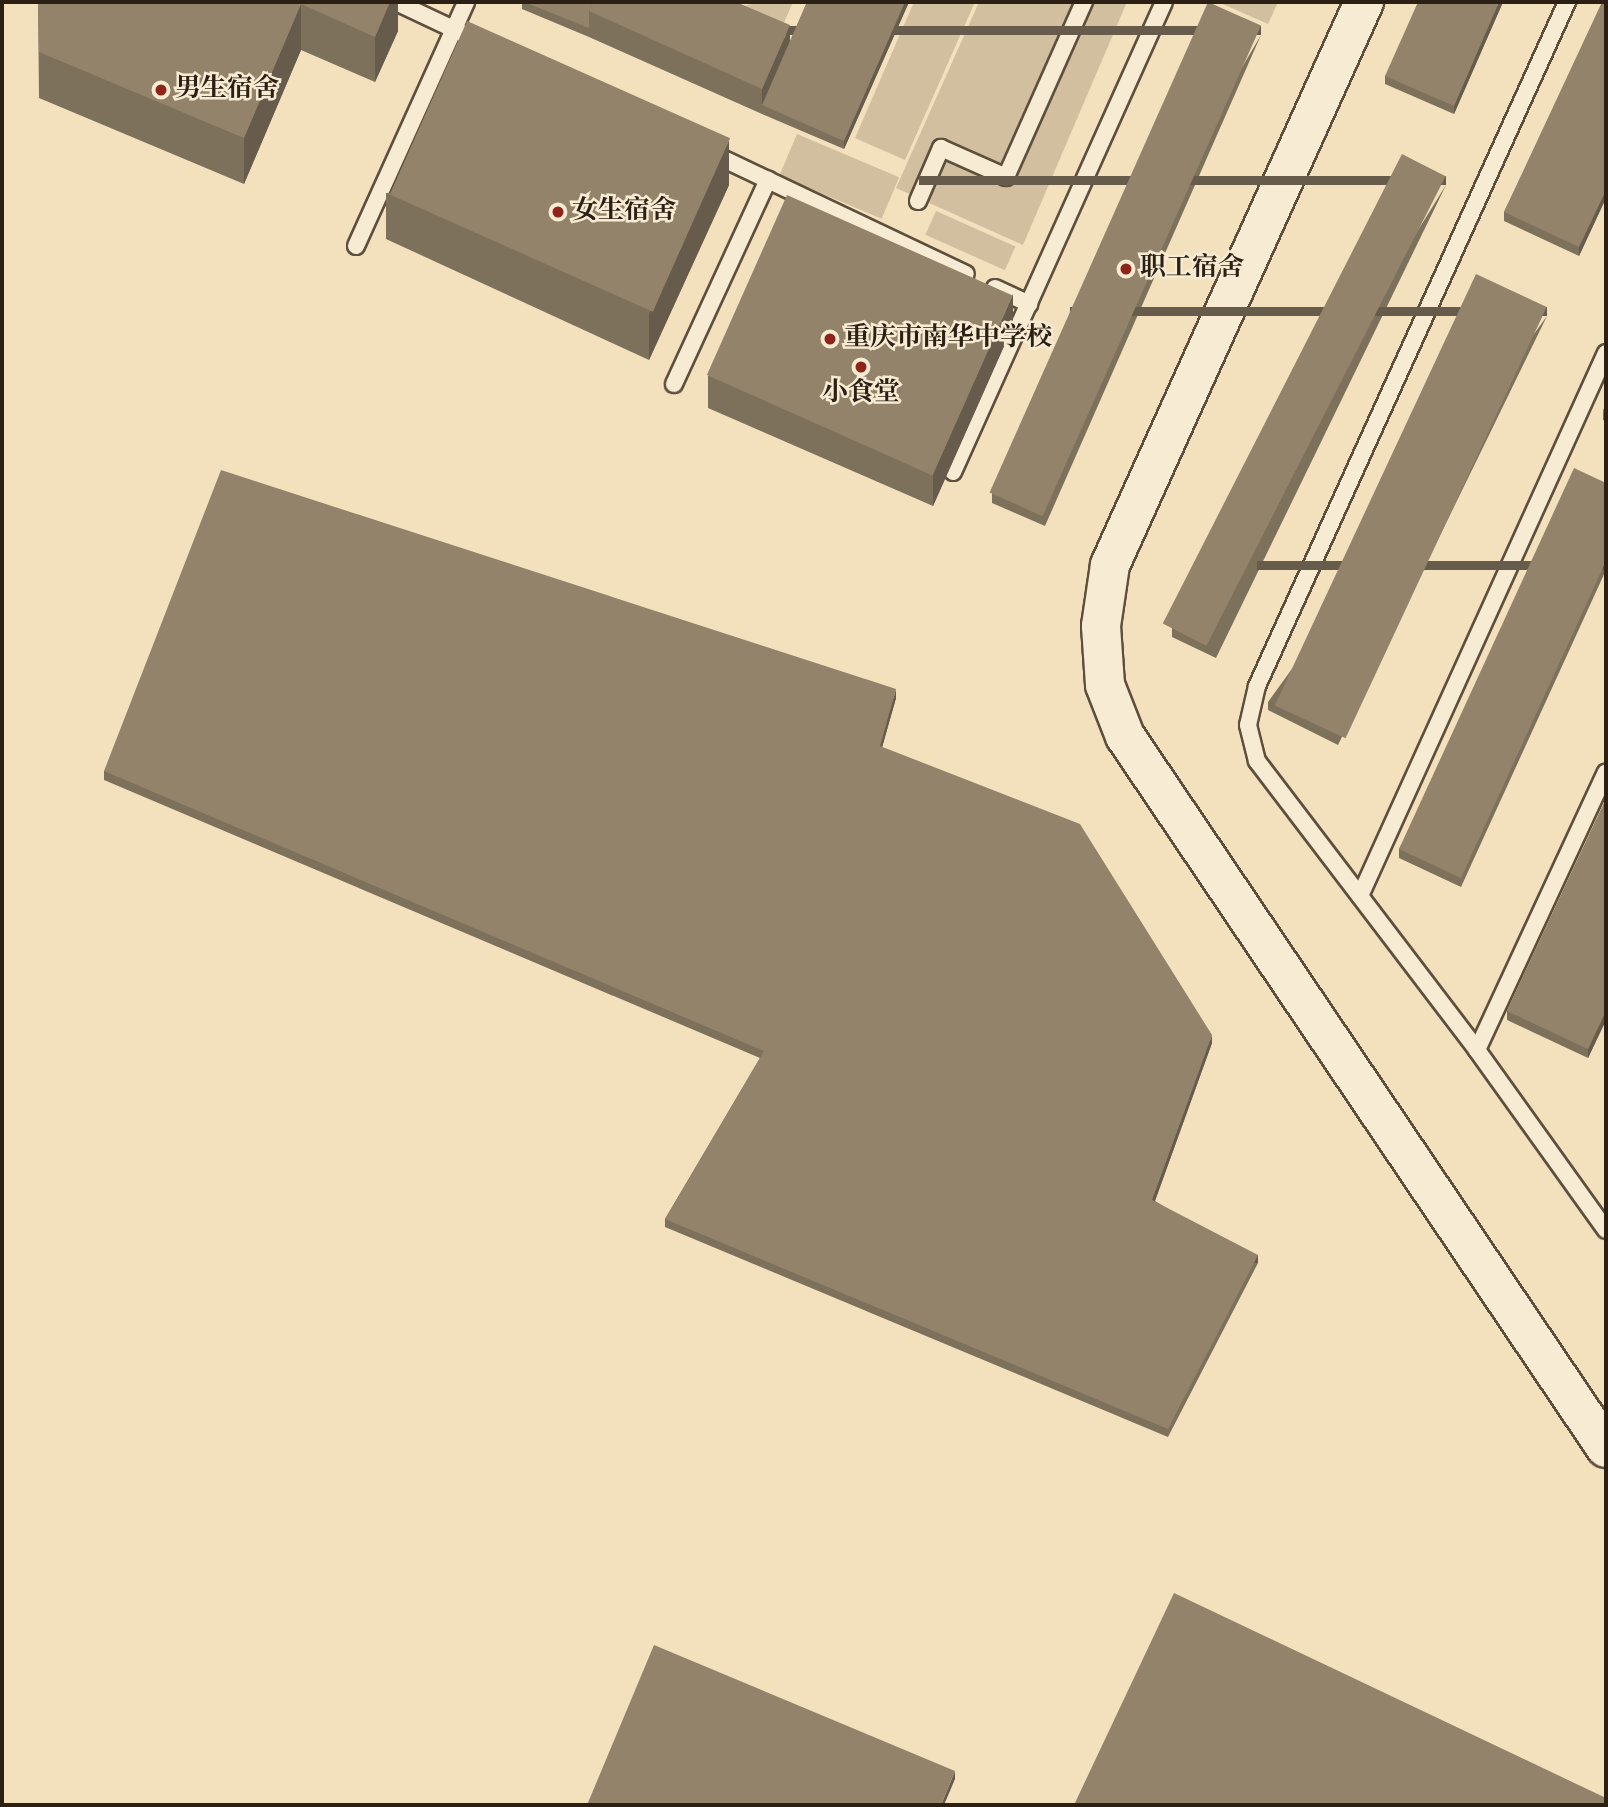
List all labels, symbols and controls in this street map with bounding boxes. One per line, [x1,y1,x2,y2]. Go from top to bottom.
place label: 男生宿舍 [175,74,279,106]
marker: 男生宿舍 [153,82,169,98]
place label: 女生宿舍 [572,196,676,228]
marker: 女生宿舍 [550,204,566,220]
place label: 职工宿舍 [1140,253,1244,285]
marker: 职工宿舍 [1118,261,1134,277]
place label: 重庆市南华中学校 [844,323,1052,355]
marker: 重庆市南华中学校 [822,331,838,347]
marker: 小食堂 [853,359,869,375]
place label: 小食堂 [822,378,900,410]

